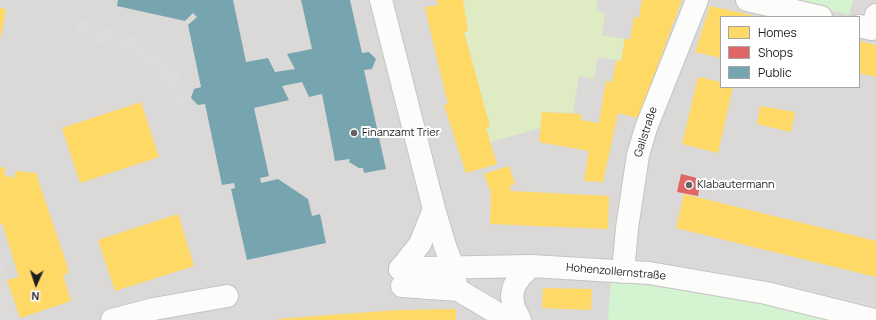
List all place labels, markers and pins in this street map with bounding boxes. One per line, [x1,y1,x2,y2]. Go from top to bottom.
place label: Finanzamt Trier [362,126,440,140]
marker: Finanzamt Trier [349,128,359,138]
place label: Klabautermann [697,178,774,192]
marker: Klabautermann [684,180,694,190]

